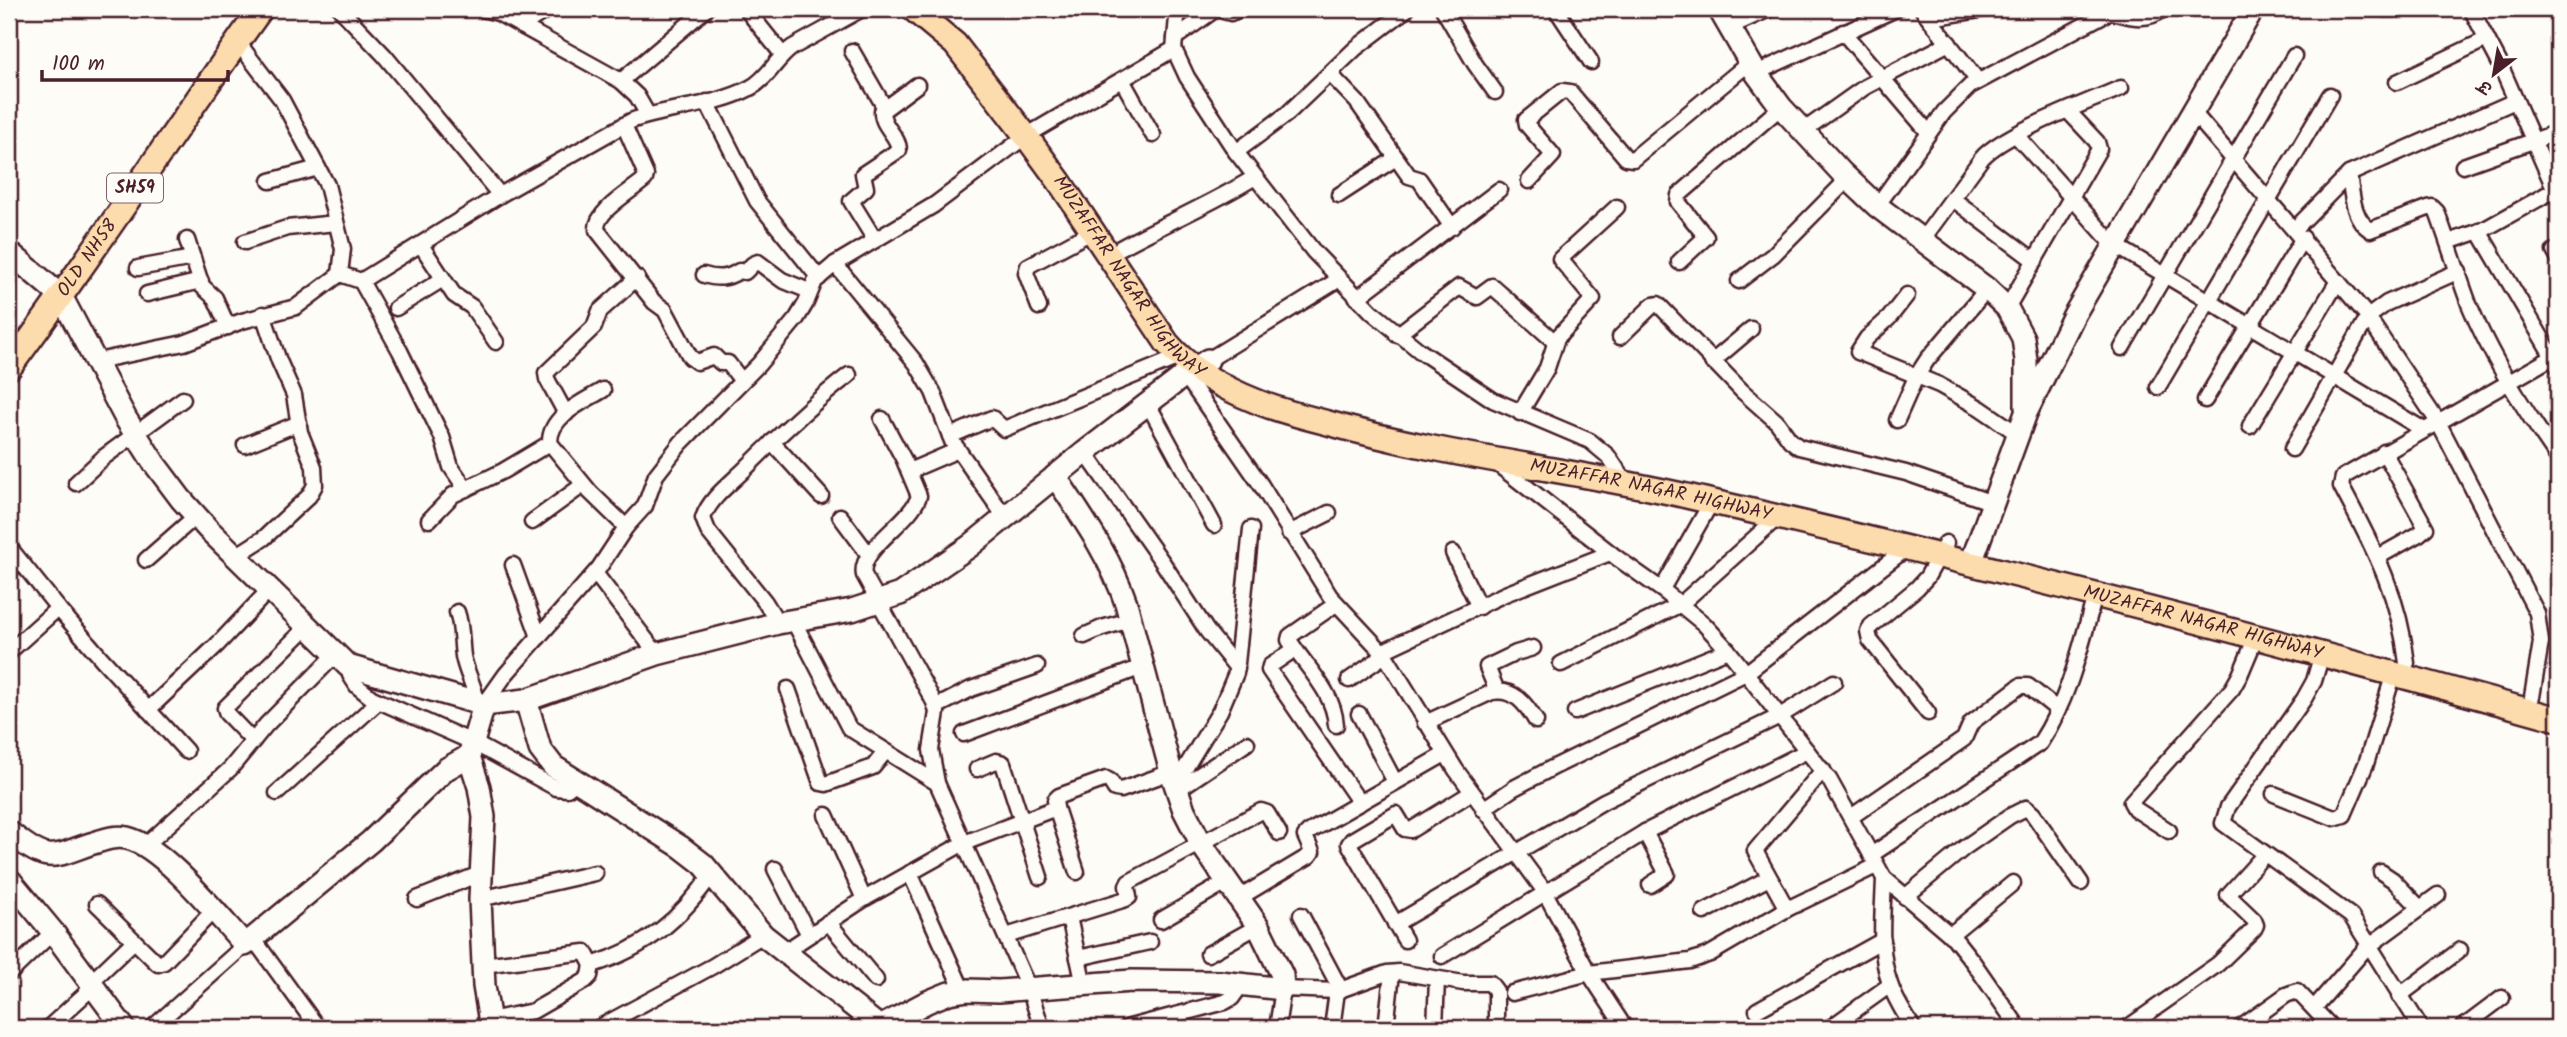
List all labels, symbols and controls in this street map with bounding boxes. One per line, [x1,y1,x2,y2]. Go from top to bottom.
scale bar [42,38,228,82]
north arrow [2458,38,2528,108]
text: 100 m [52,48,105,81]
text: उ [2470,69,2499,103]
street label: MUZAFFAR NAGAR HIGHWAY [1044,169,1213,387]
road number: SH59 [107,174,163,202]
street label: OLD NH58 [50,213,126,303]
street label: MUZAFFAR NAGAR HIGHWAY [1528,451,1776,530]
street label: MUZAFFAR NAGAR HIGHWAY [2080,577,2327,669]

